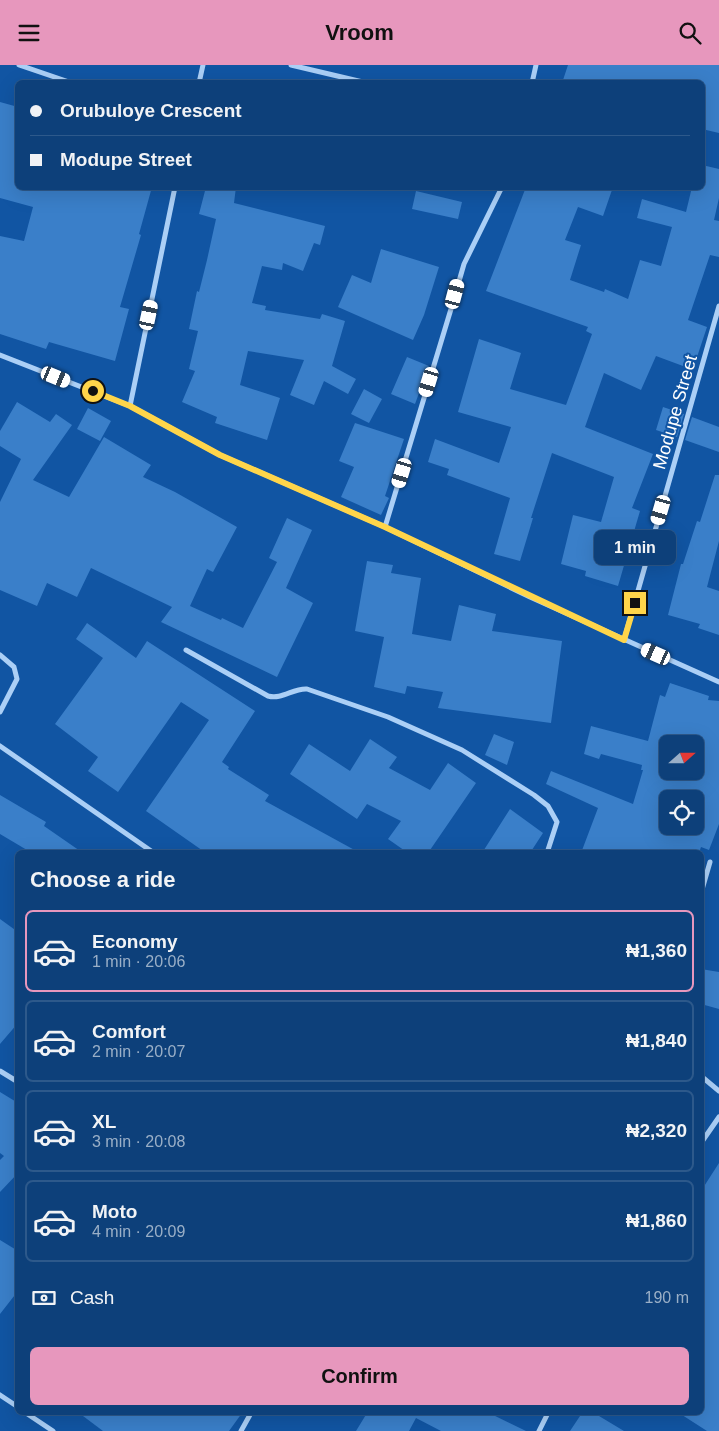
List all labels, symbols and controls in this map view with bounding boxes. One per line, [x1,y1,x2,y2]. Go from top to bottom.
icon: menu [15,19,43,47]
icon: search [676,19,704,47]
text: Vroom [325,20,394,45]
text: Orubuloye Crescent [60,100,242,121]
text: Modupe Street [60,149,192,170]
car [443,278,466,310]
car [138,299,159,331]
street label: Modupe Street [649,352,701,472]
car [39,364,72,390]
car [417,365,440,399]
route start [82,380,104,402]
car [390,456,413,490]
car [649,494,672,526]
callout: 1 min [594,531,676,565]
text: 1 min [614,539,656,556]
route end [624,592,646,614]
car [639,641,672,667]
north arrow [659,735,704,780]
map controls [659,735,704,835]
button: locate [659,790,704,835]
text: Choose a ride [30,867,175,892]
icon: car [32,929,77,974]
text: Economy [92,931,178,952]
text: ₦1,360 [626,940,687,961]
text: 1 min · 20:06 [92,953,185,970]
icon: car [32,1019,77,1064]
text: Comfort [92,1021,166,1042]
text: ₦1,840 [626,1030,687,1051]
text: 2 min · 20:07 [92,1043,185,1060]
icon: car [32,1109,77,1154]
text: XL [92,1111,116,1132]
text: ₦2,320 [626,1120,687,1141]
text: 3 min · 20:08 [92,1133,185,1150]
icon: car [32,1199,77,1244]
text: Moto [92,1201,137,1222]
text: ₦1,860 [626,1210,687,1231]
text: 4 min · 20:09 [92,1223,185,1240]
icon: cash [30,1284,58,1312]
text: Cash [70,1287,114,1308]
text: 190 m [645,1289,689,1306]
button: Confirm [30,1347,689,1405]

